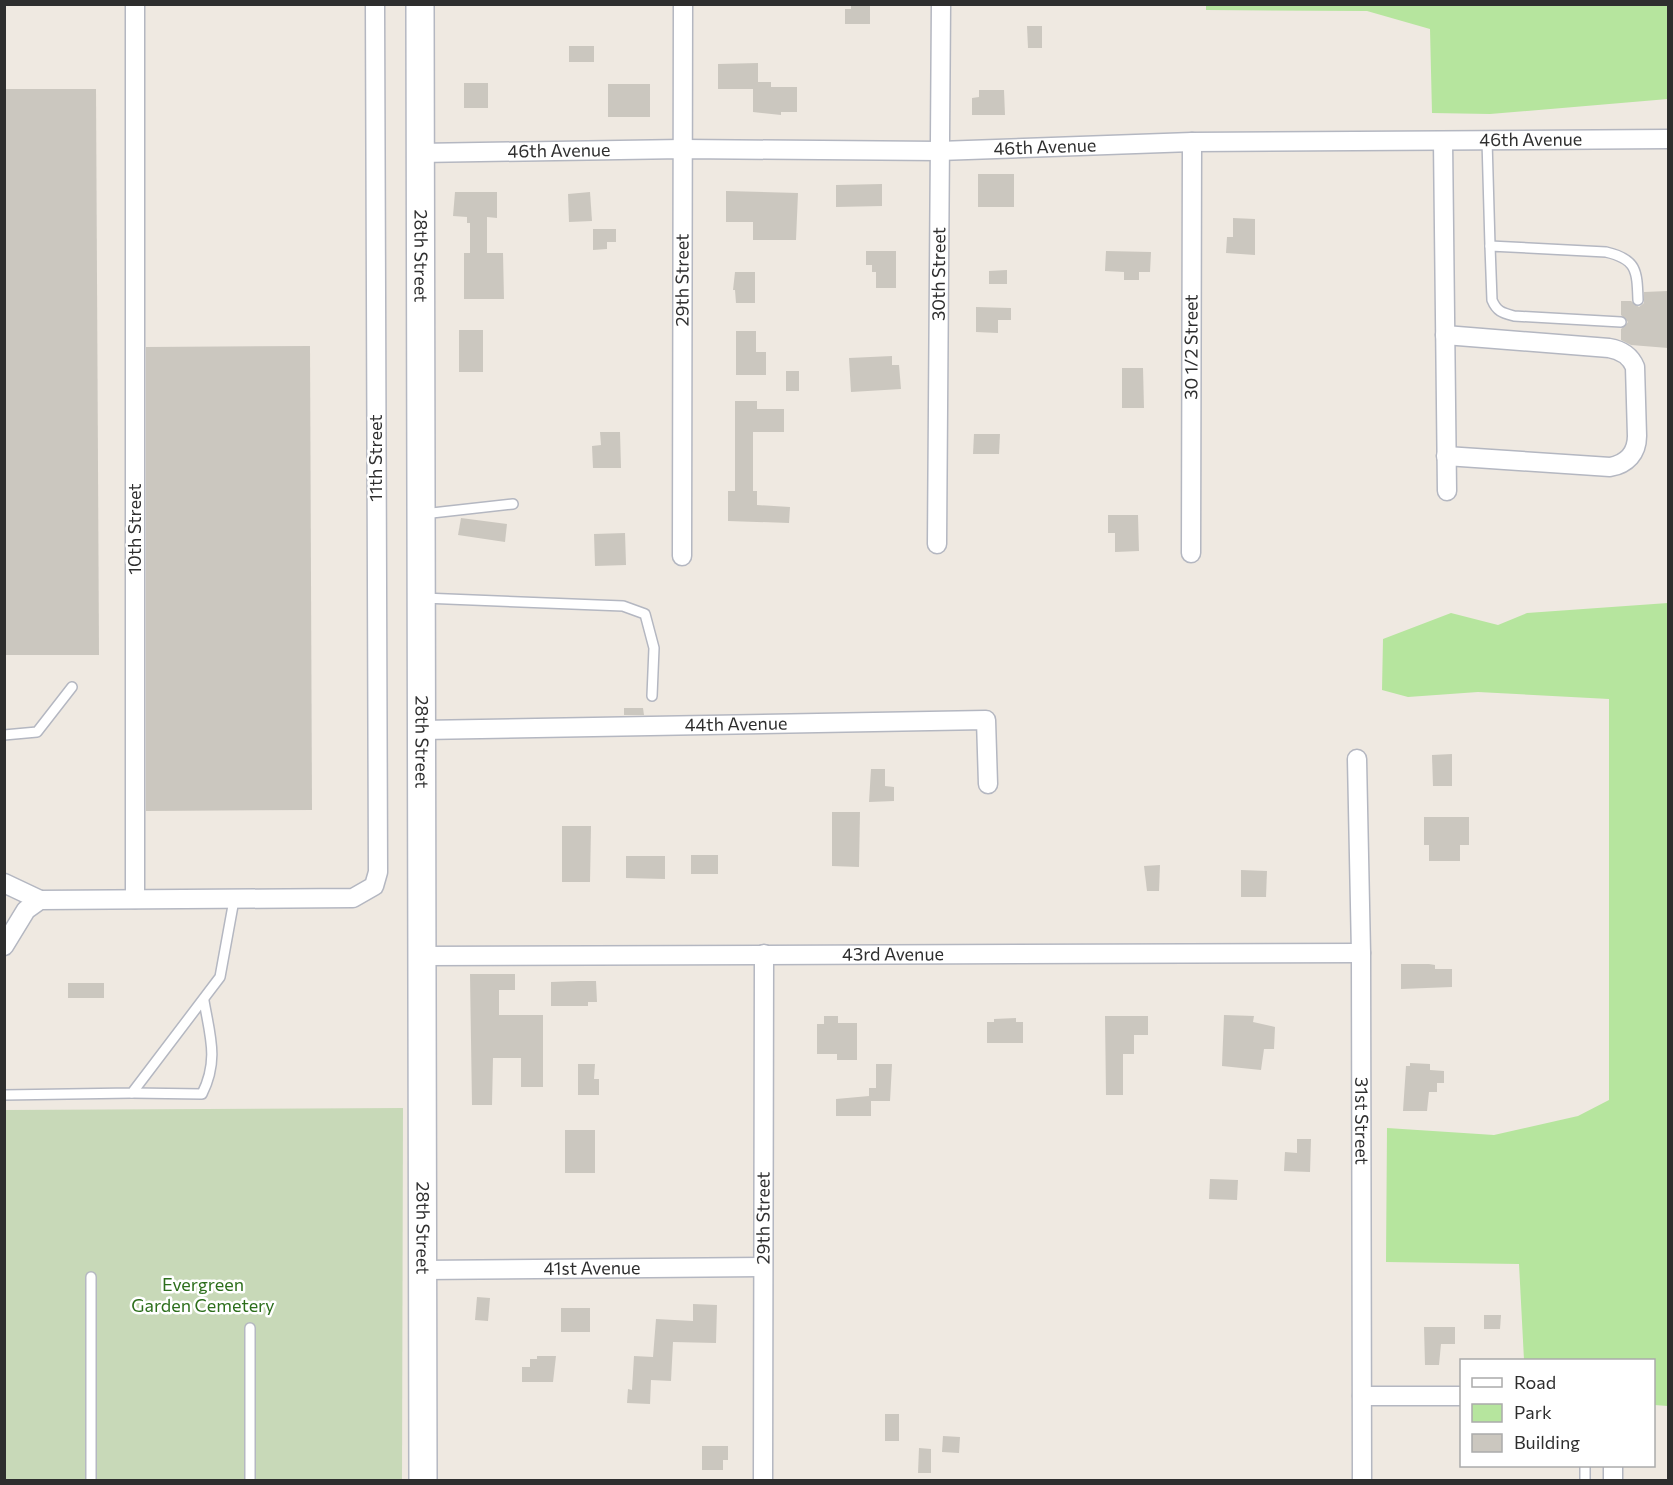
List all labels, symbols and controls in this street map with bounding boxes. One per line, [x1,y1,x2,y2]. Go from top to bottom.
street label: 46th Avenue [1479,128,1582,150]
street label: 46th Avenue [993,133,1097,159]
street label: 46th Avenue [507,138,611,162]
street label: 28th Street [410,209,433,303]
street label: 30th Street [927,227,949,321]
street label: 29th Street [670,233,693,327]
street label: 30 1/2 Street [1179,294,1202,400]
street label: 11th Street [364,414,386,502]
street label: 10th Street [123,483,145,575]
street label: 28th Street [411,695,434,789]
street label: 44th Avenue [684,712,788,735]
street label: 43rd Avenue [842,942,944,965]
street label: 31st Street [1351,1077,1373,1165]
street label: 29th Street [751,1171,774,1265]
street label: 28th Street [412,1181,435,1275]
street label: 41st Avenue [543,1256,641,1279]
park label: Evergreen Garden Cemetery [131,1273,275,1316]
legend [1460,1359,1655,1467]
text: Road [1514,1371,1556,1393]
text: Park [1514,1401,1552,1423]
text: Building [1514,1431,1580,1453]

